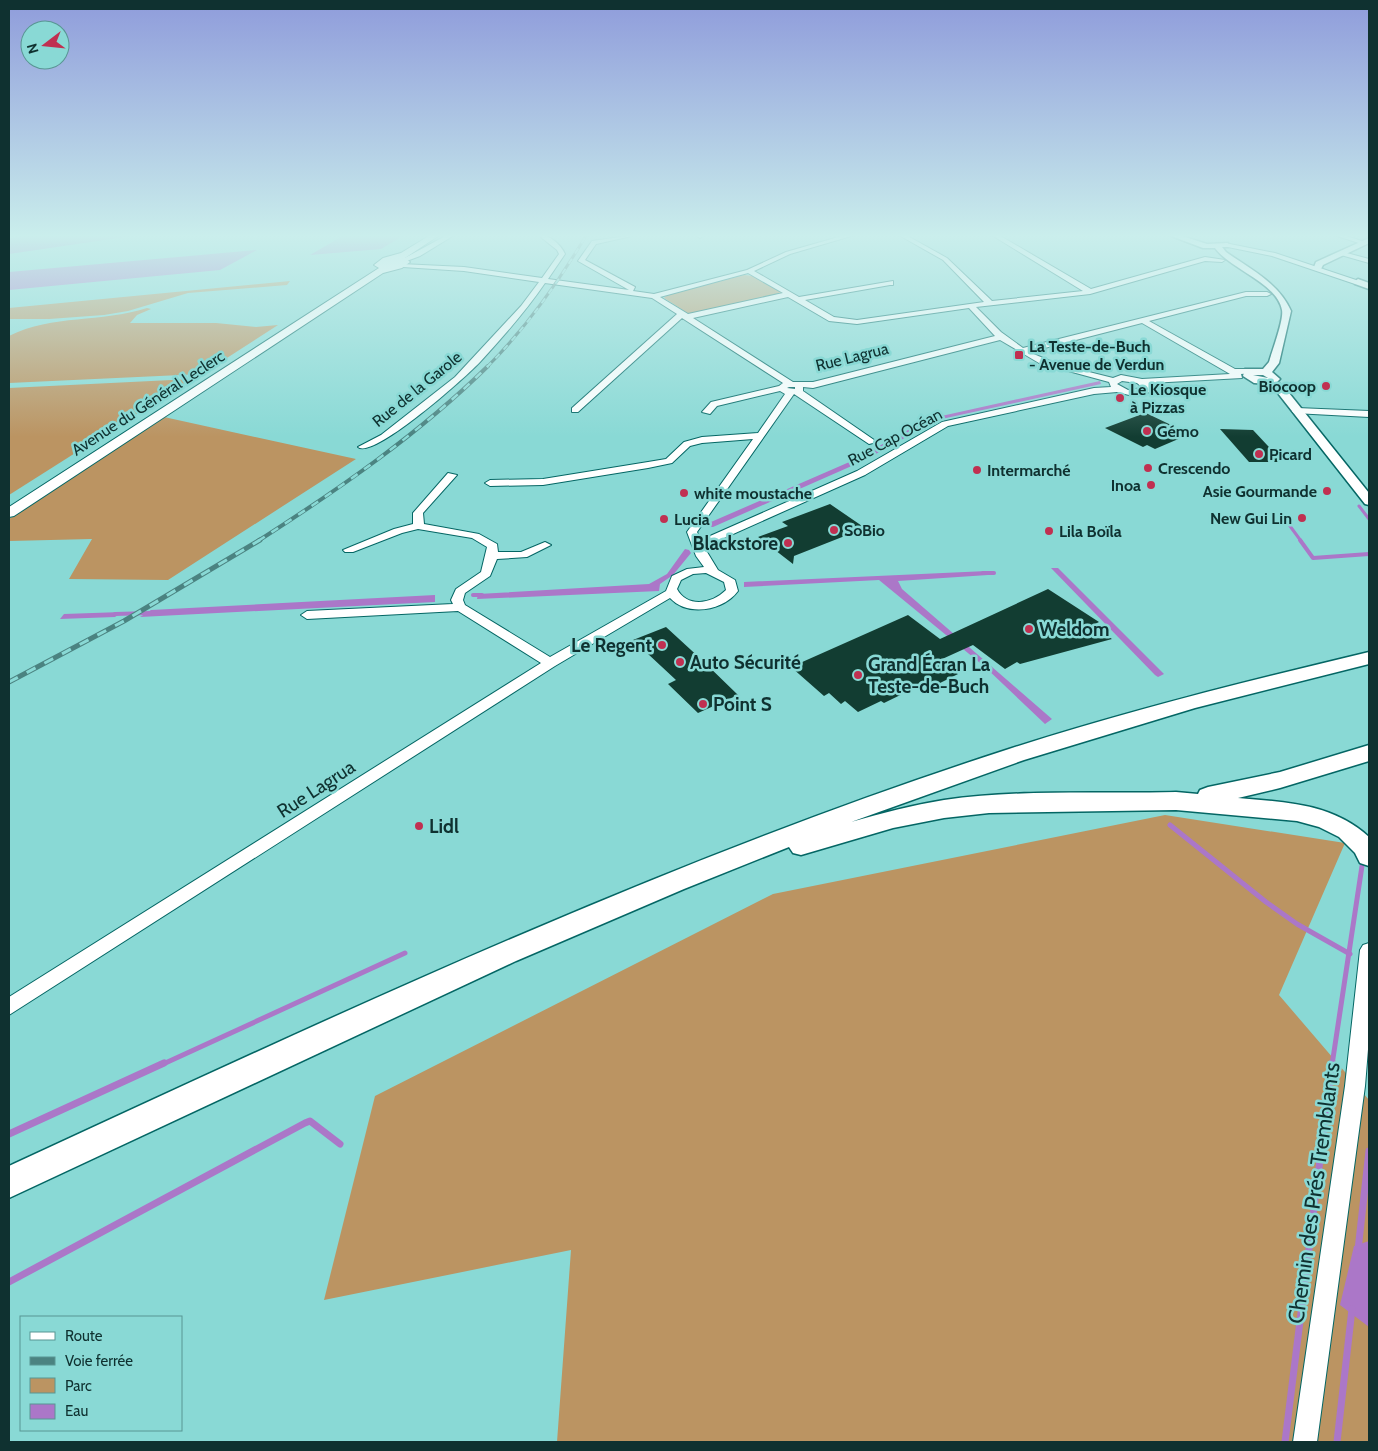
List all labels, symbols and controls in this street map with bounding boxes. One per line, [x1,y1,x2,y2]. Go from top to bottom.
north arrow [20,20,70,70]
text: N [22,41,43,56]
place label: La Teste-de-Buch - Avenue de Verdun [1029,337,1164,374]
street label: Rue Lagrua [814,339,891,375]
street label: Avenue du Général Leclerc [68,346,228,460]
street label: Rue de la Garole [369,347,465,431]
marker: La Teste-de-Buch - Avenue de Verdun [1013,349,1025,361]
place label: Biocoop [1259,377,1316,396]
place label: Le Kiosque à Pizzas [1130,380,1206,417]
marker: Biocoop [1320,380,1332,392]
marker: Le Kiosque à Pizzas [1114,392,1126,404]
street label: Rue Cap Océan [845,404,945,470]
place label: Gémo [1157,422,1199,441]
marker: Gémo [1141,425,1153,437]
place label: Picard [1269,445,1312,464]
marker: Picard [1253,448,1265,460]
place label: Crescendo [1158,459,1230,478]
place label: Intermarché [987,461,1070,480]
marker: Crescendo [1142,462,1154,474]
marker: Intermarché [971,464,983,476]
place label: Inoa [1111,476,1141,495]
marker: Inoa [1145,479,1157,491]
place label: Asie Gourmande [1203,482,1317,501]
place label: white moustache [694,484,812,503]
marker: Asie Gourmande [1321,485,1333,497]
marker: white moustache [678,487,690,499]
place label: New Gui Lin [1210,509,1292,528]
place label: Lucia [674,510,710,529]
marker: New Gui Lin [1296,512,1308,524]
marker: Lucia [658,513,670,525]
place label: SoBio [844,521,885,540]
place label: Lila Boïla [1059,522,1122,541]
marker: SoBio [828,524,840,536]
marker: Lila Boïla [1043,525,1055,537]
place label: Blackstore [693,532,778,555]
marker: Blackstore [782,537,794,549]
place label: Weldom [1039,618,1109,641]
marker: Weldom [1023,623,1035,635]
place label: Le Regent [571,634,652,657]
marker: Le Regent [656,639,668,651]
place label: Auto Sécurité [690,651,801,674]
place label: Grand Écran La Teste-de-Buch [868,652,991,698]
marker: Auto Sécurité [674,656,686,668]
marker: Grand Écran La Teste-de-Buch [852,669,864,681]
place label: Point S [713,693,772,716]
marker: Point S [697,698,709,710]
street label: Rue Lagrua [273,755,359,823]
place label: Lidl [429,815,459,838]
marker: Lidl [413,820,425,832]
street label: Chemin des Prés Tremblants [1282,1061,1346,1325]
legend [20,1316,182,1431]
text: Route [65,1327,103,1345]
text: Voie ferrée [65,1352,133,1370]
text: Parc [65,1377,92,1395]
text: Eau [65,1402,88,1420]

